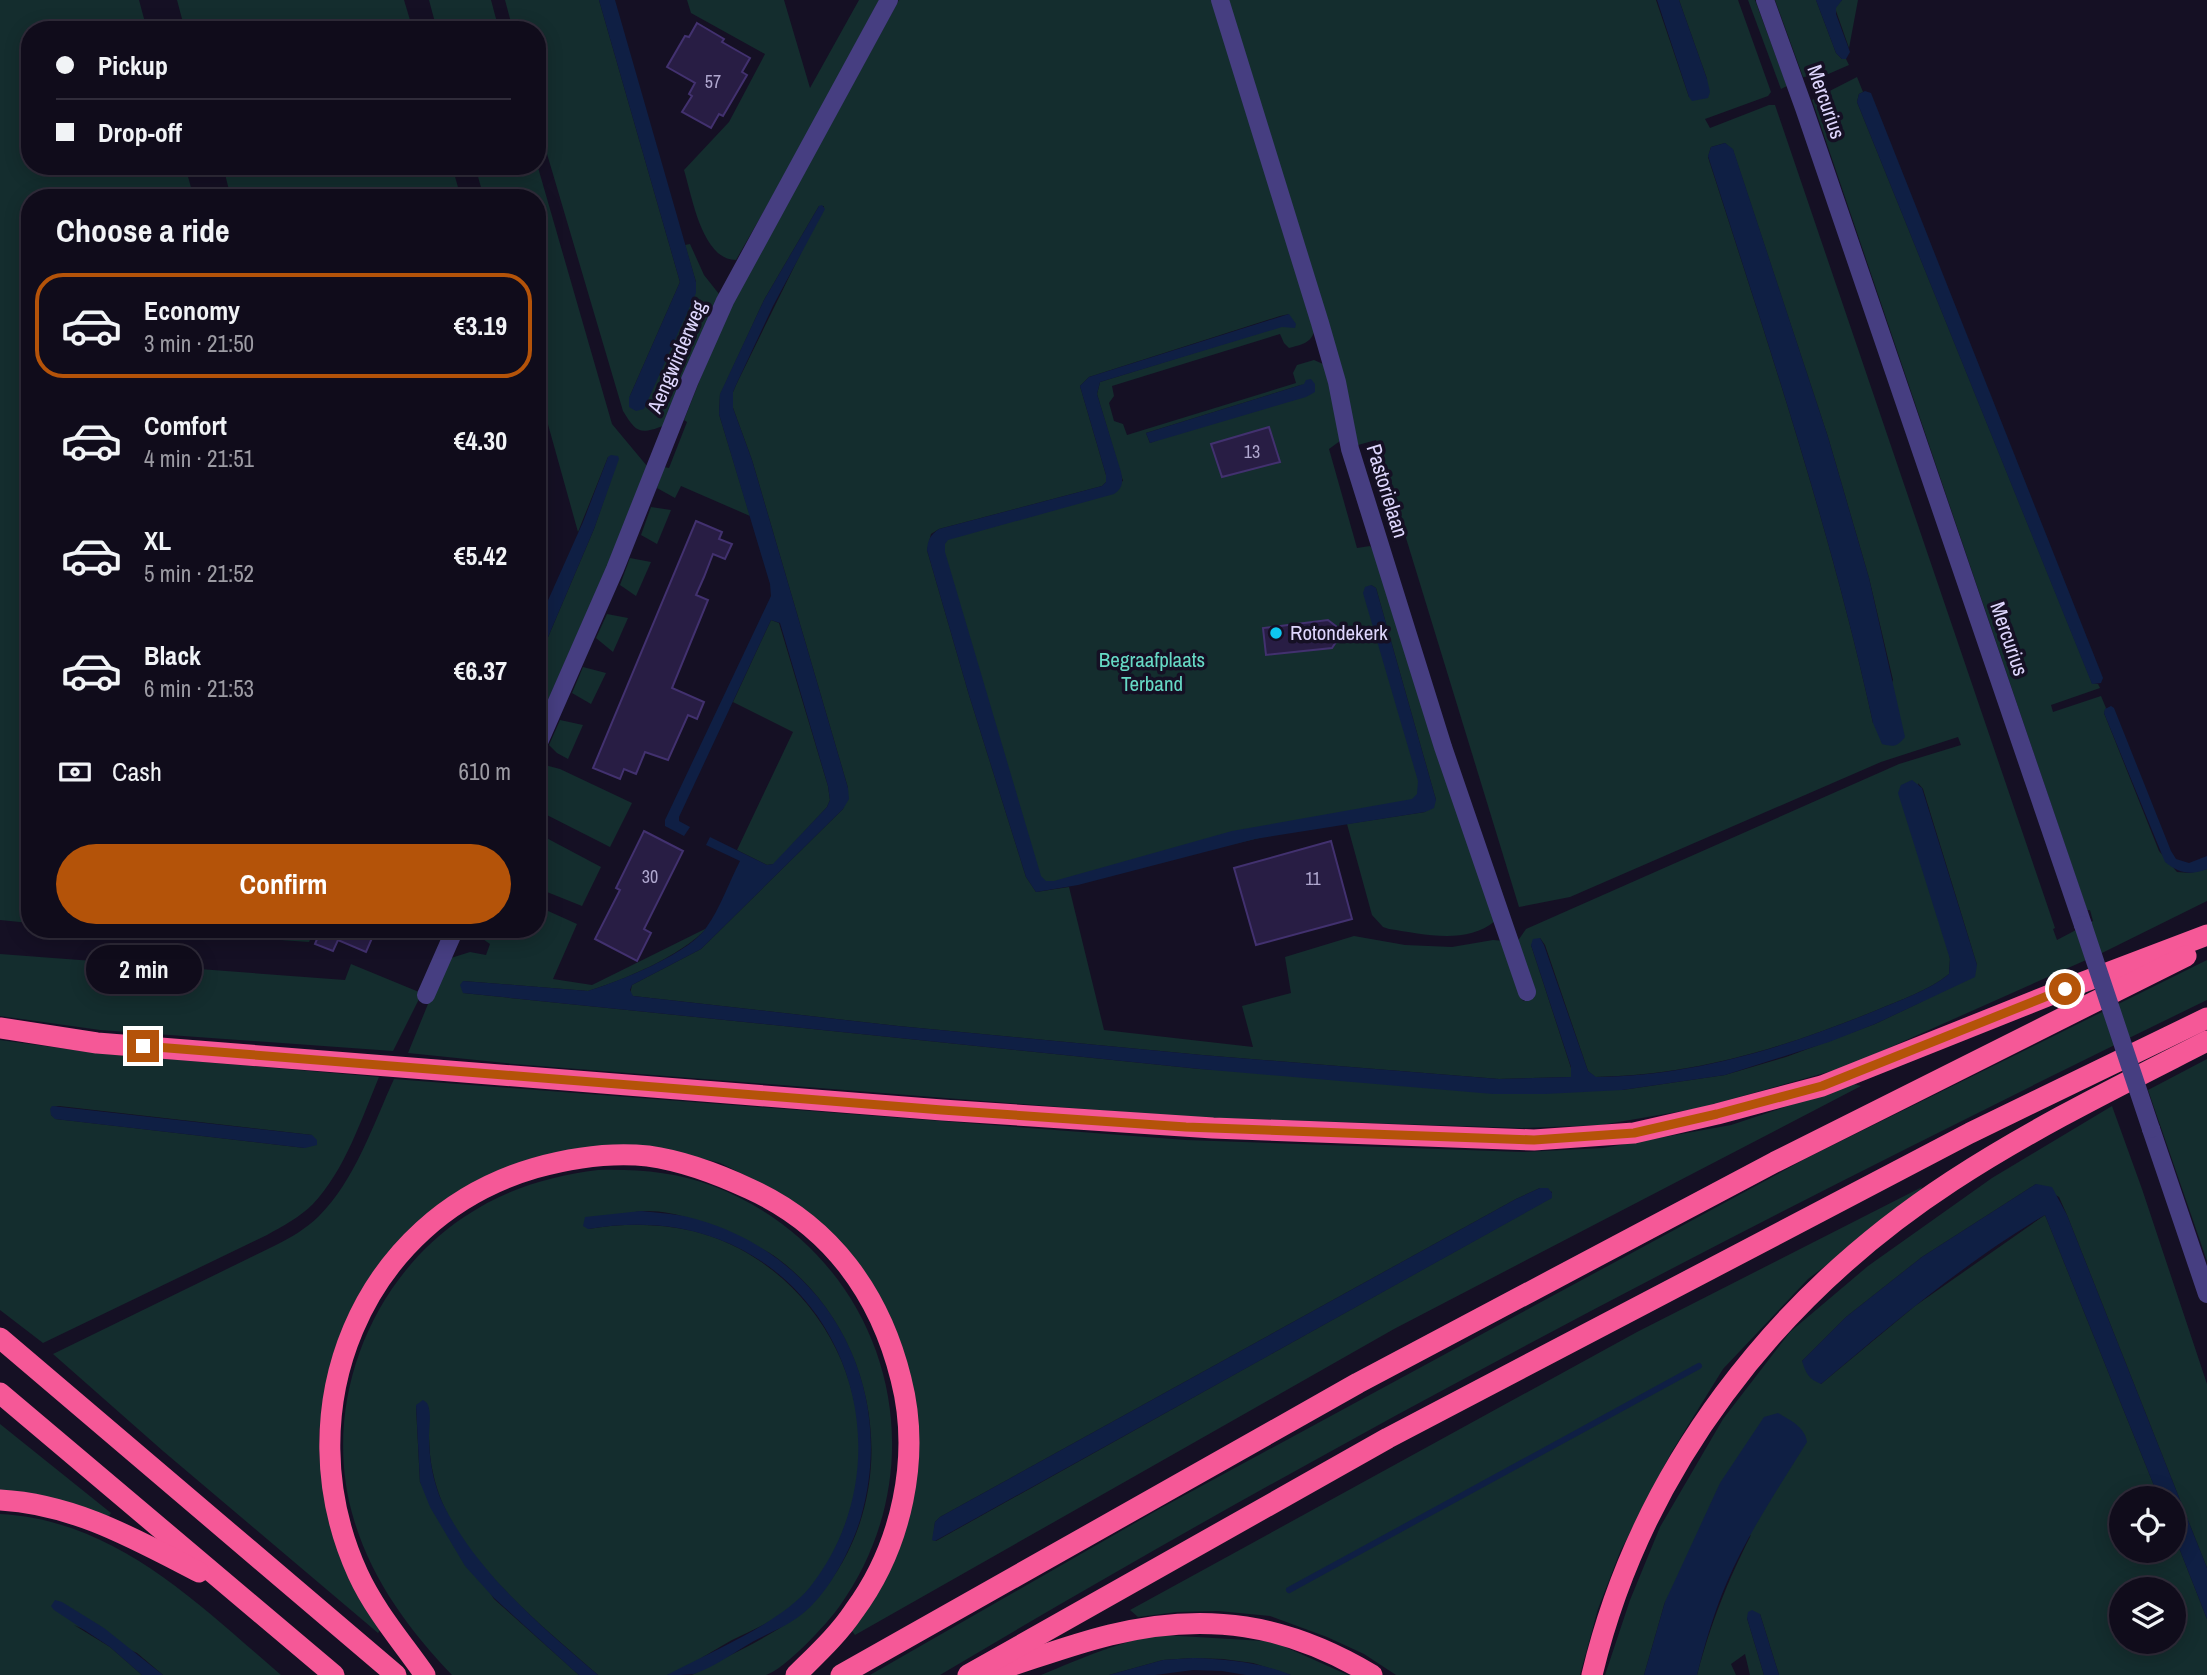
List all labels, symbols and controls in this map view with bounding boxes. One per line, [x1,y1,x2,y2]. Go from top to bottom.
text: Pickup [98,48,168,83]
street label: Mercurius [1800,61,1853,143]
house number: 57 [705,69,721,94]
text: Drop-off [98,115,182,150]
text: Choose a ride [56,209,230,252]
text: Economy [144,293,240,328]
icon: car [60,294,123,357]
street label: Aengwirderweg [639,296,713,418]
text: €3.19 [454,308,507,343]
text: 3 min · 21:50 [144,328,254,359]
text: Comfort [144,408,227,443]
icon: car [60,409,123,472]
text: €4.30 [454,423,507,458]
house number: 13 [1244,439,1260,464]
street label: Pastorielaan [1359,440,1415,541]
text: 4 min · 21:51 [144,443,254,474]
text: XL [144,523,171,558]
icon: car [60,524,123,587]
text: €5.42 [454,538,507,573]
text: 5 min · 21:52 [144,558,254,589]
street label: Mercurius [1983,598,2036,680]
place label: Rotondekerk [1290,618,1388,647]
marker: Rotondekerk [1268,625,1284,641]
text: Black [144,638,201,673]
icon: car [60,639,123,702]
park label: Begraafplaats Terband [1099,645,1205,698]
text: €6.37 [454,653,507,688]
text: 6 min · 21:53 [144,673,254,704]
icon: cash [56,753,94,791]
text: Cash [112,754,162,789]
text: 610 m [459,756,511,787]
button: Confirm [56,844,511,924]
house number: 30 [642,864,658,889]
house number: 11 [1305,866,1321,891]
callout: 2 min [85,944,201,993]
text: 2 min [119,954,169,985]
route start [2049,973,2081,1005]
route end [127,1030,159,1062]
map controls [2109,1486,2186,1654]
button: locate [2109,1486,2186,1563]
button: layers [2109,1577,2186,1654]

